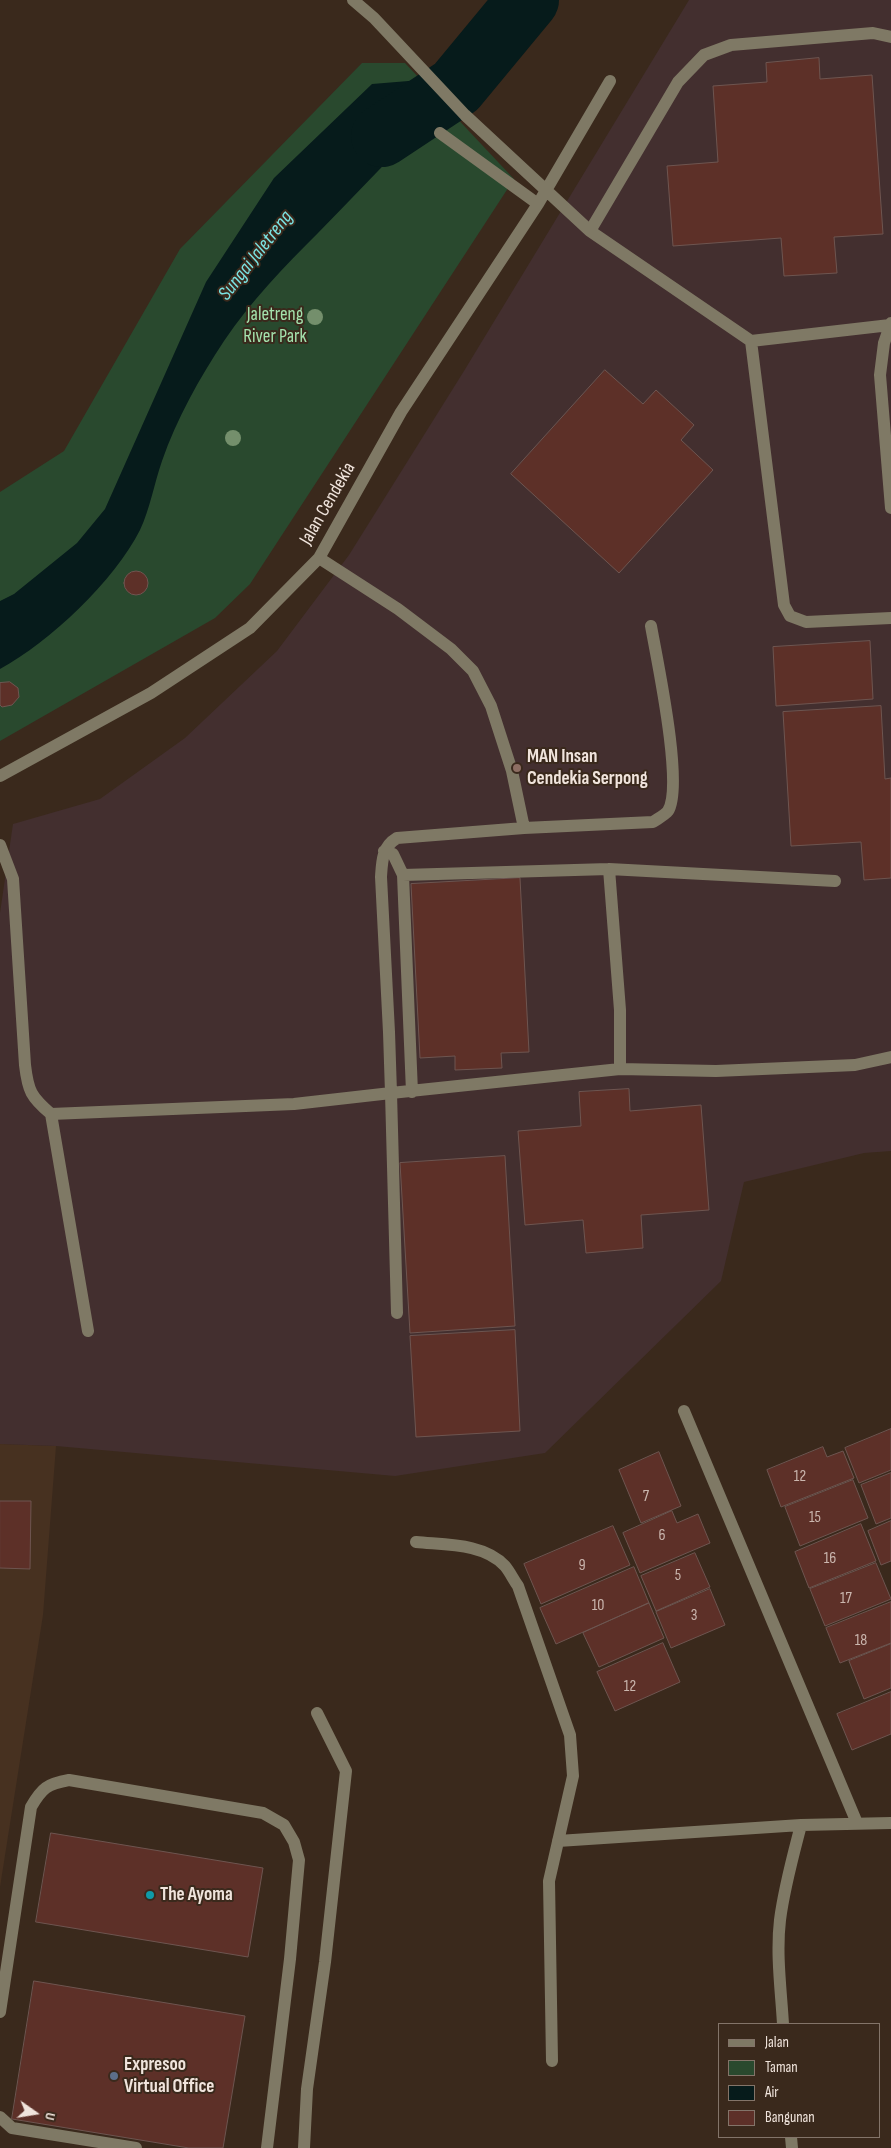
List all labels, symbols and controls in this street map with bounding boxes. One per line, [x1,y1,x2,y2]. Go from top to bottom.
water label: Sungai Jaletreng [214,206,298,306]
park label: Jaletreng River Park [243,304,307,348]
street label: Jalan Cendekia [295,459,361,549]
place label: MAN Insan Cendekia Serpong [527,746,648,790]
marker: MAN Insan Cendekia Serpong [511,762,523,774]
house number: 12 [794,1467,806,1487]
house number: 7 [643,1487,649,1507]
house number: 15 [809,1508,821,1528]
house number: 6 [658,1526,666,1546]
house number: 16 [824,1549,836,1569]
house number: 9 [578,1556,586,1576]
house number: 5 [675,1566,681,1586]
house number: 17 [840,1589,852,1609]
house number: 10 [592,1596,604,1616]
house number: 3 [691,1606,697,1626]
house number: 18 [855,1631,867,1651]
house number: 12 [624,1677,636,1697]
place label: The Ayoma [160,1884,233,1906]
marker: The Ayoma [144,1889,156,1901]
legend [718,2023,881,2138]
text: Jalan [765,2033,789,2052]
place label: Expresoo Virtual Office [124,2054,214,2098]
text: Taman [765,2058,798,2077]
marker: Expresoo Virtual Office [108,2070,120,2082]
text: Air [765,2083,779,2102]
north arrow [10,2088,60,2138]
text: Bangunan [765,2108,815,2127]
text: U [41,2111,59,2122]

